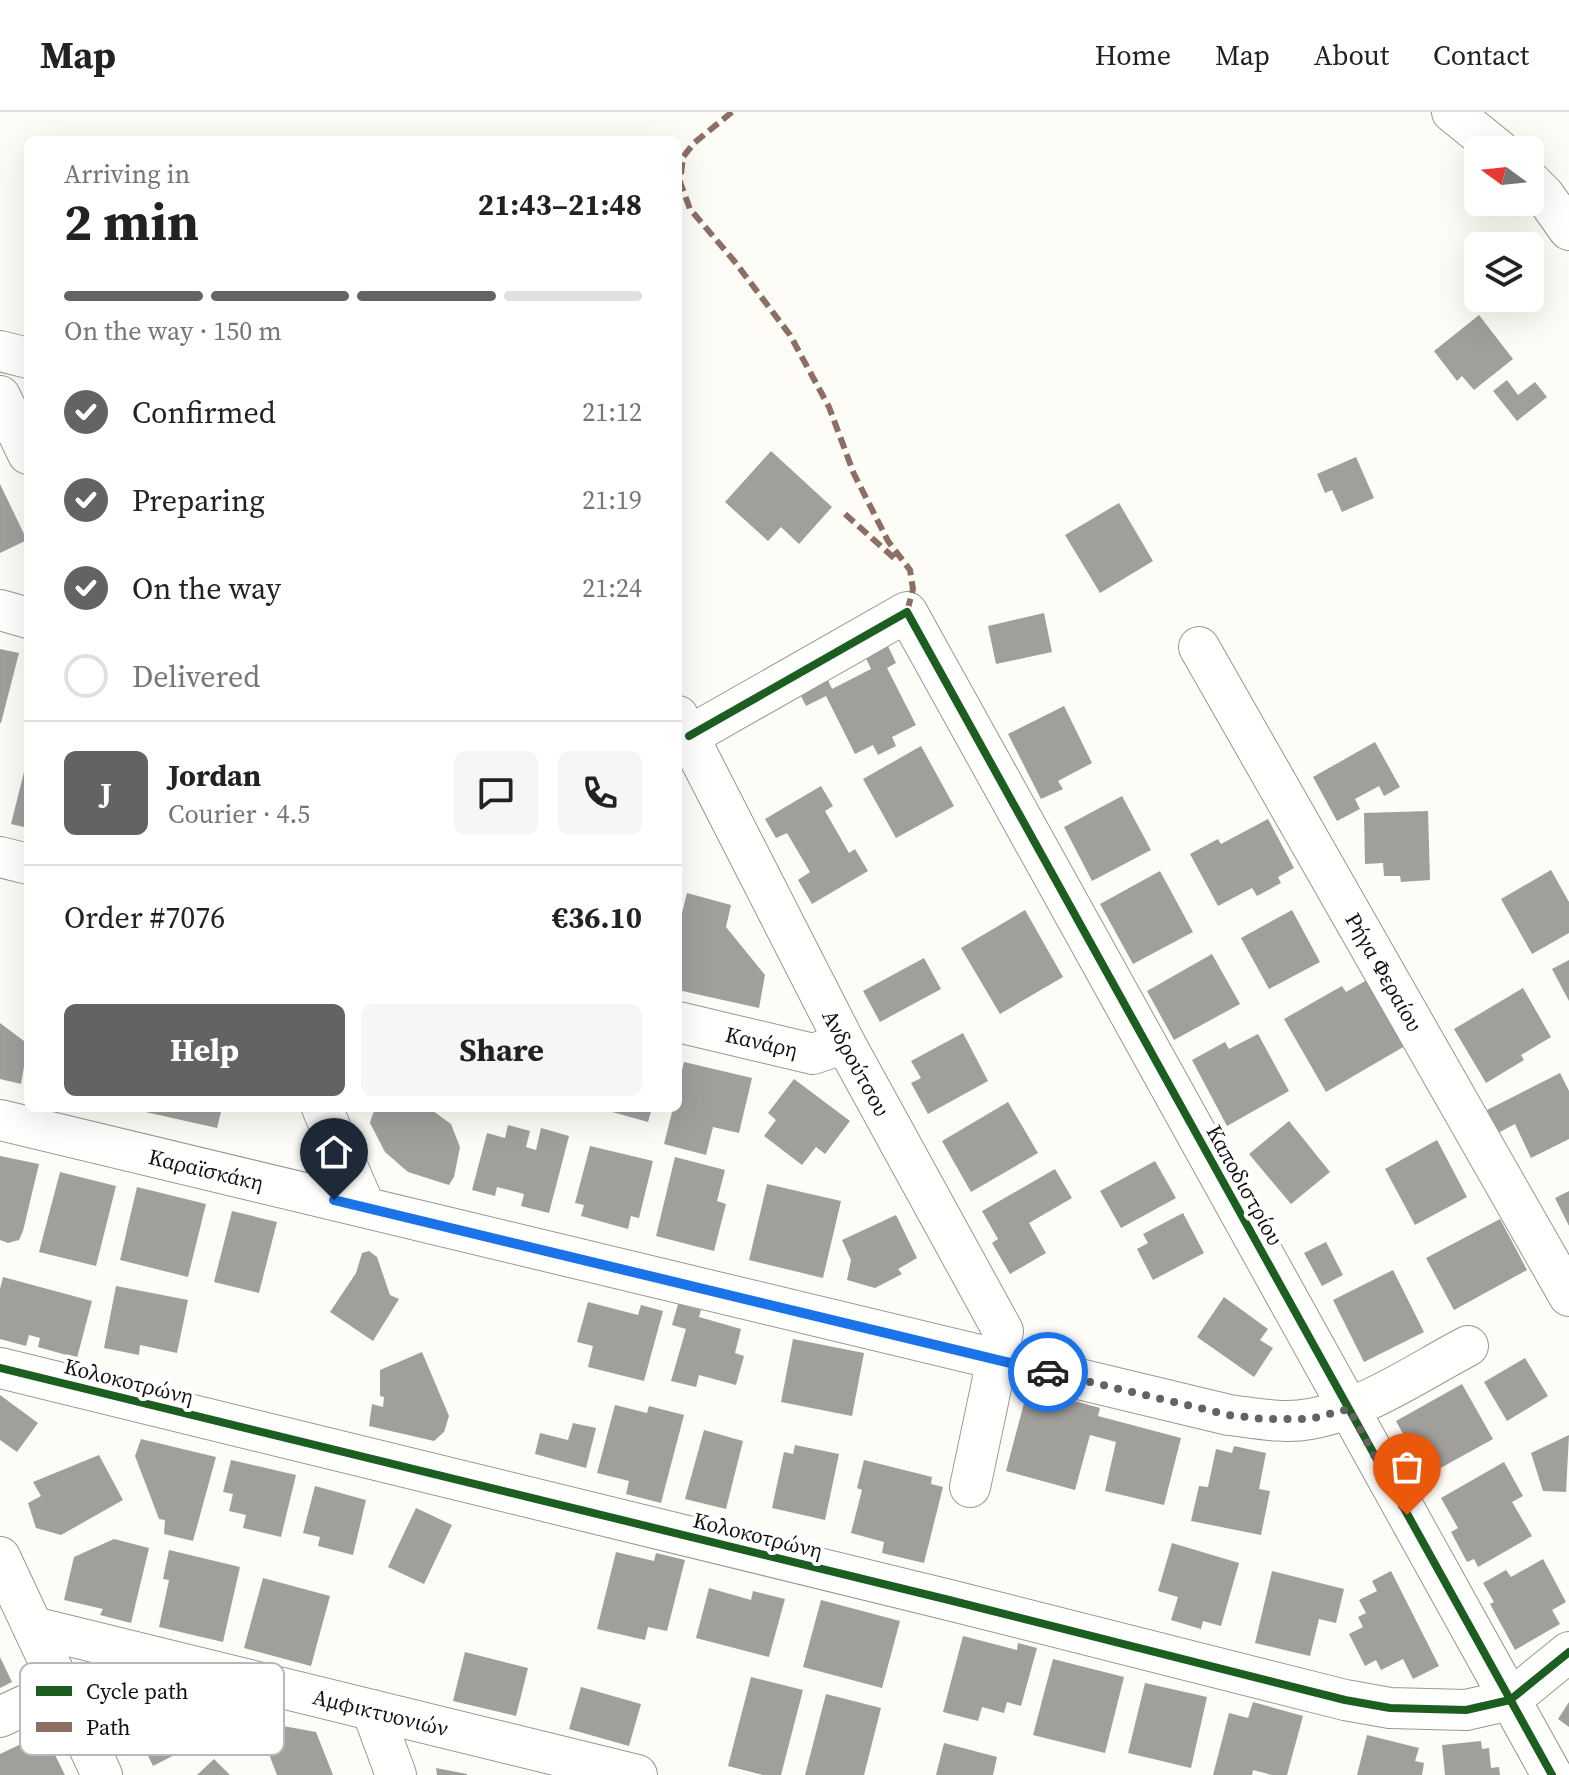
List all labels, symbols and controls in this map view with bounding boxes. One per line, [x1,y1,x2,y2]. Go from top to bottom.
text: Map [40,29,116,81]
text: Home [1095,36,1171,74]
text: Map [1215,36,1270,74]
text: About [1314,36,1389,74]
text: Contact [1433,36,1529,74]
north arrow [1464,136,1544,216]
map controls [1464,136,1544,312]
text: Arriving in [64,156,190,192]
text: 21:43–21:48 [478,184,642,225]
text: 2 min [64,186,199,257]
button: layers [1464,232,1544,312]
text: On the way · 150 m [64,313,282,349]
icon: check [64,390,108,434]
text: Confirmed [132,392,276,433]
text: 21:12 [582,394,642,430]
icon: check [64,478,108,522]
text: Preparing [132,480,265,521]
text: 21:19 [582,482,642,518]
icon: check [64,566,108,610]
text: On the way [132,568,281,609]
text: 21:24 [582,570,642,606]
text: Delivered [132,656,260,697]
button: chat [454,751,538,835]
button: phone [558,751,642,835]
text: Jordan [168,755,261,796]
text: J [100,773,112,814]
text: Courier · 4.5 [168,796,310,832]
text: Order #7076 [64,897,225,938]
text: €36.10 [552,897,642,938]
street label: Ρήγα Φεραίου [1338,907,1430,1037]
button: Help [64,1004,345,1096]
button: Share [361,1004,642,1096]
street label: Ανδρούτσου [815,1004,897,1122]
street label: Κανάρη [722,1019,801,1065]
pin [300,1118,368,1200]
street label: Καποδιστρίου [1200,1119,1290,1251]
icon: home [312,1130,356,1174]
street label: Καραϊσκάκη [146,1141,267,1198]
courier [1008,1332,1088,1412]
street label: Κολοκοτρώνη [61,1350,197,1412]
icon: car [1026,1350,1070,1394]
pin [1373,1433,1441,1515]
icon: bag [1385,1445,1429,1489]
street label: Κολοκοτρώνη [690,1504,826,1566]
legend [20,1663,284,1755]
text: Cycle path [86,1676,189,1706]
street label: Αμφικτυονιών [310,1681,452,1743]
text: Path [86,1712,131,1742]

